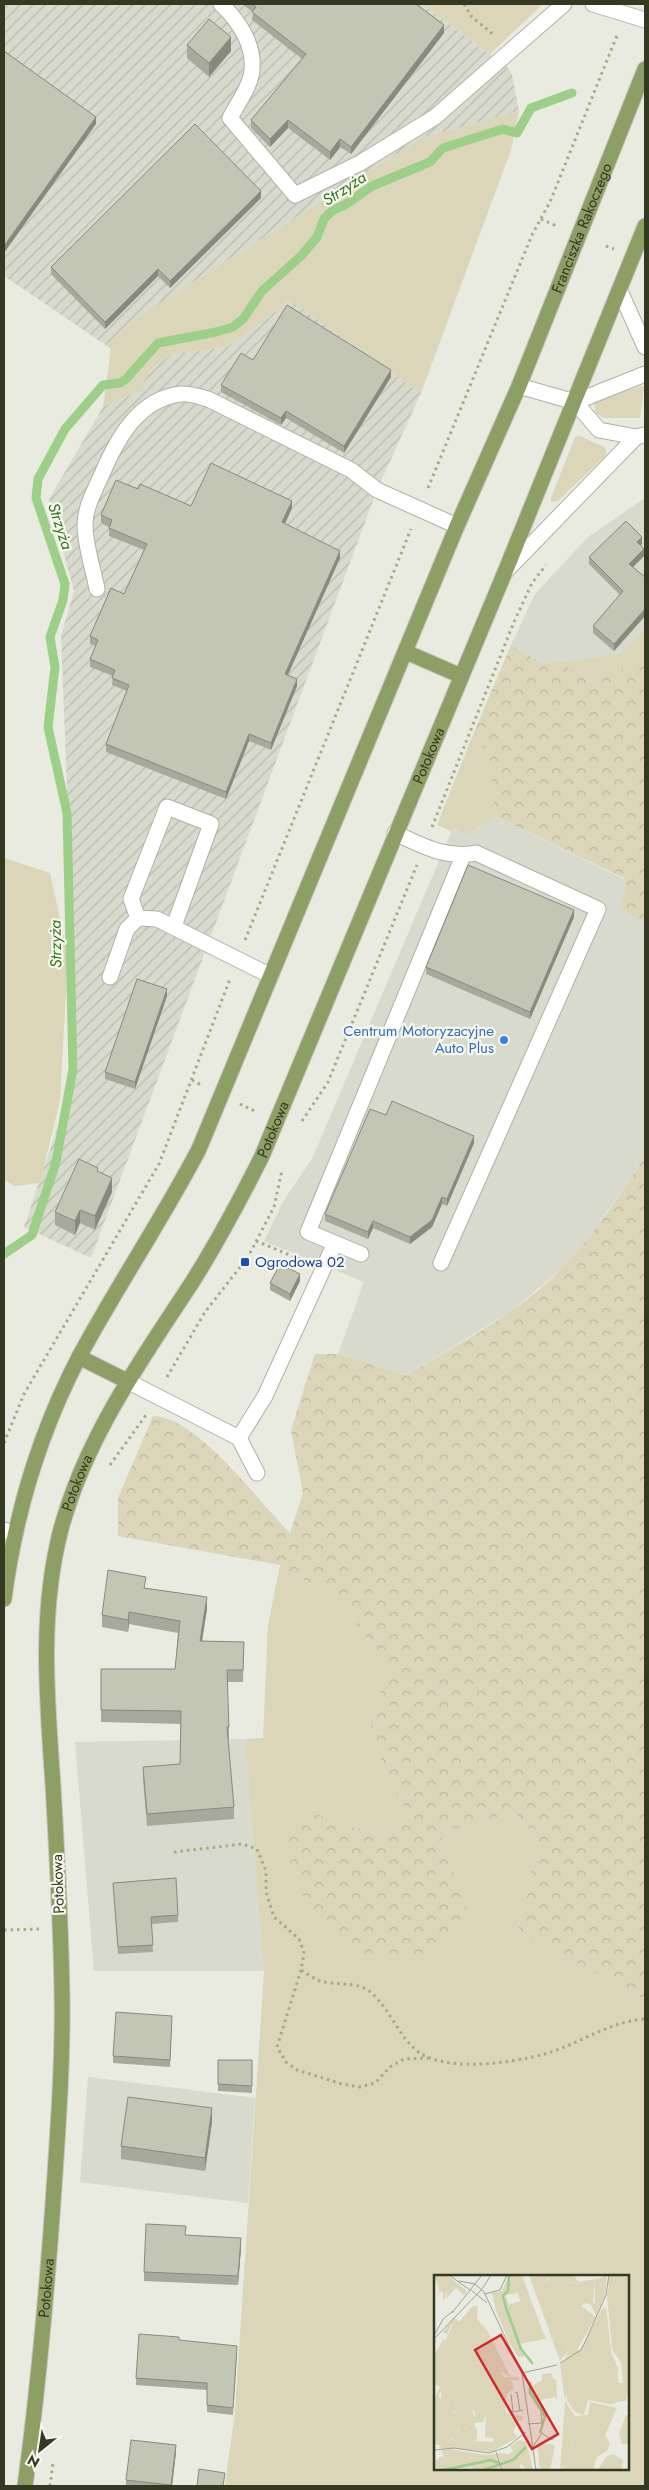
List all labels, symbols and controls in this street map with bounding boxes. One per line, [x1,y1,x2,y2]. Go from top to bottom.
street label: Franciszka Rakoczego [546,160,618,297]
water label: Strzyża [318,166,371,211]
water label: Strzyża [42,500,79,553]
street label: Potokowa [407,724,450,787]
water label: Strzyża [44,920,67,968]
place label: Centrum Motoryzacyjne Auto Plus [343,1020,494,1059]
marker: Centrum Motoryzacyjne Auto Plus [498,1034,510,1046]
street label: Potokowa [251,1098,295,1161]
place label: Ogrodowa 02 [255,1251,344,1273]
marker: Ogrodowa 02 [239,1256,251,1268]
street label: Potokowa [56,1451,98,1514]
street label: Potokowa [46,1854,70,1914]
street label: Potokowa [33,2258,60,2319]
inset map [434,2275,629,2470]
north arrow [15,2425,65,2475]
text: N [24,2450,43,2473]

